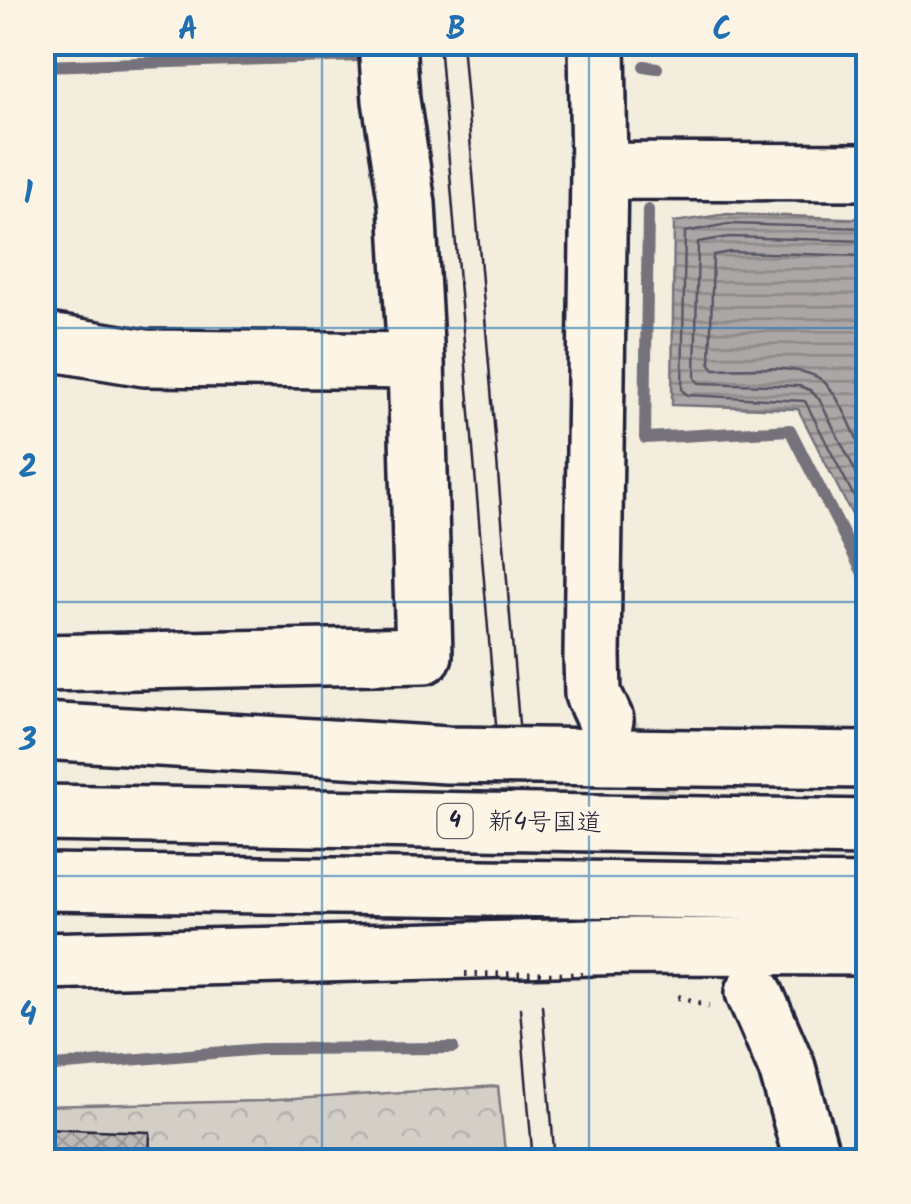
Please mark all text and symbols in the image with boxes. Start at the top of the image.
text: A [178,5,198,56]
text: B [446,5,466,56]
text: C [712,5,732,56]
text: 1 [23,169,33,220]
text: 2 [19,443,37,494]
text: 3 [18,716,37,767]
street label: 新4号国道 [488,802,602,844]
road number: 4 [438,804,472,838]
text: 4 [19,990,37,1041]

